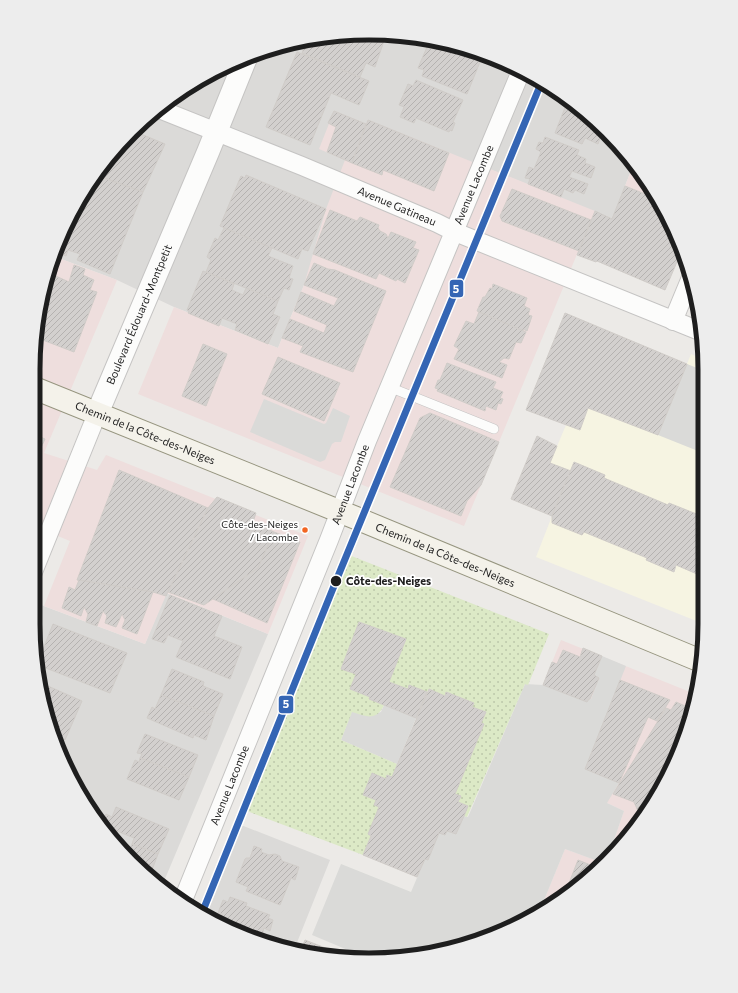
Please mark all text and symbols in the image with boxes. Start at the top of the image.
street label: Avenue Lacombe [451,143,496,226]
street label: Avenue Gatineau [356,183,438,228]
street label: Boulevard Édouard-Montpetit [103,242,174,386]
line badge: 5 [449,279,464,298]
text: 5 [453,282,459,295]
street label: Chemin de la Côte-des-Neiges [74,398,217,467]
street label: Avenue Lacombe [329,442,371,526]
place label: Côte-des-Neiges / Lacombe [221,518,298,543]
street label: Chemin de la Côte-des-Neiges [374,521,518,589]
marker: Côte-des-Neiges / Lacombe [300,525,310,535]
marker: Côte-des-Neiges [329,574,343,588]
place label: Côte-des-Neiges [346,574,431,588]
line badge: 5 [278,695,294,714]
text: 5 [283,697,289,710]
street label: Avenue Lacombe [207,743,251,827]

